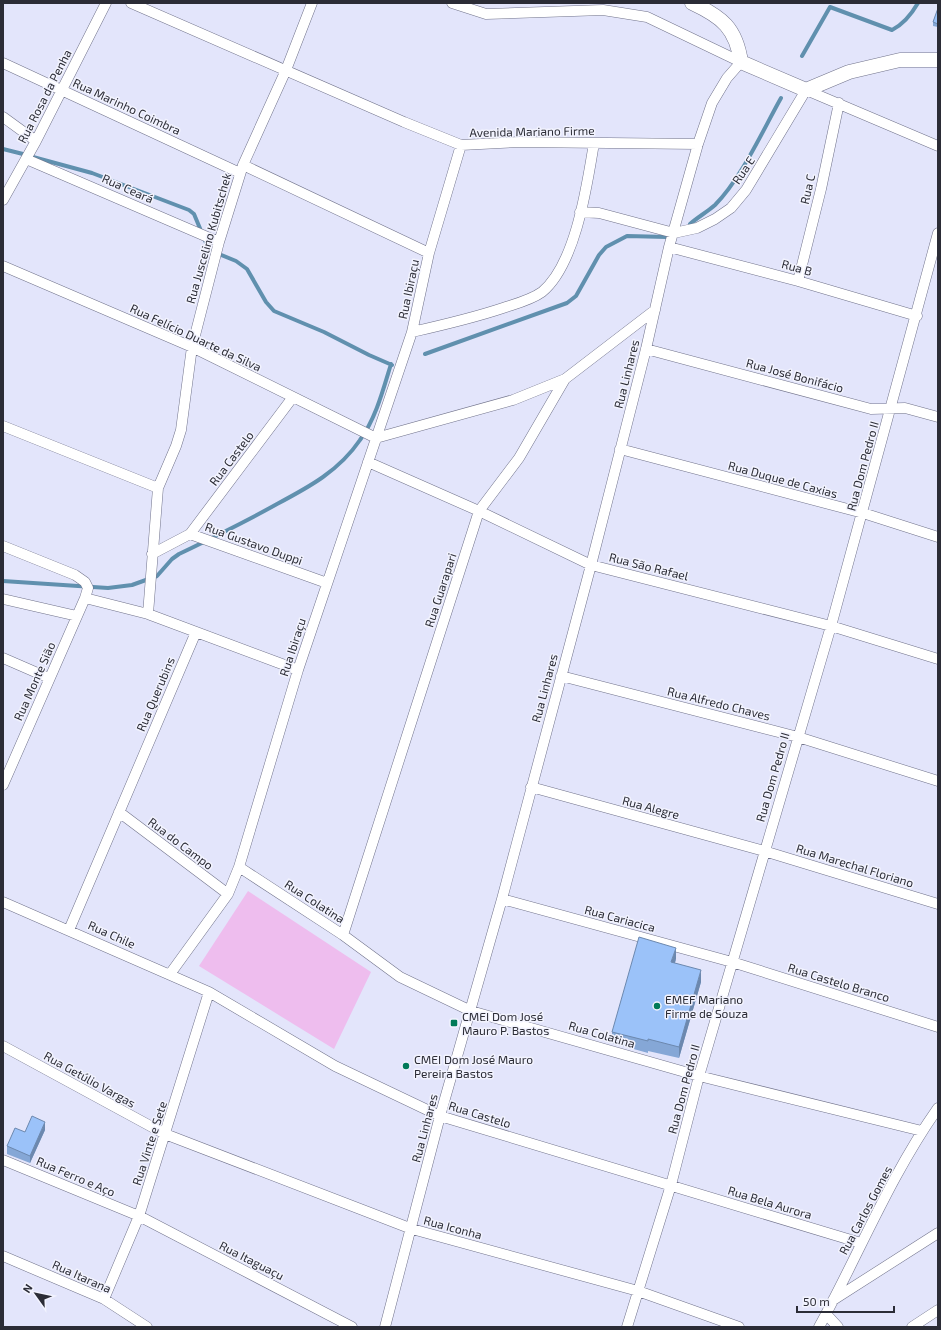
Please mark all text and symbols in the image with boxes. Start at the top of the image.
street label: Rua Rosa da Penha [14,47,74,145]
street label: Rua Marinho Coimbra [71,75,183,137]
street label: Avenida Mariano Firme [469,123,595,139]
street label: Rua E [729,153,757,186]
street label: Rua Ceará [100,170,156,206]
street label: Rua Juscelino Kubitschek [183,171,233,305]
street label: Rua C [797,172,817,205]
street label: Rua B [780,256,814,278]
street label: Rua Ibiraçu [395,258,422,320]
street label: Rua Felício Duarte da Silva [128,300,264,374]
street label: Rua Linhares [611,338,641,410]
street label: Rua José Bonifácio [745,355,845,395]
street label: Rua Dom Pedro II [843,420,881,512]
street label: Rua Castelo [206,428,256,488]
street label: Rua Duque de Caxias [727,458,839,500]
street label: Rua Gustavo Duppi [203,519,305,567]
street label: Rua São Rafael [608,549,691,583]
street label: Rua Guarapari [421,551,459,629]
street label: Rua Ibiraçu [276,616,309,678]
street label: Rua Monte Sião [10,639,58,723]
street label: Rua Linhares [528,652,560,724]
street label: Rua Querubins [133,655,178,734]
street label: Rua Alfredo Chaves [666,683,772,723]
street label: Rua Dom Pedro II [753,731,791,823]
street label: Rua Alegre [621,793,681,821]
street label: Rua do Campo [146,814,216,872]
street label: Rua Marechal Floriano [795,840,916,890]
street label: Rua Colatina [282,876,348,926]
street label: Rua Cariacica [583,902,657,934]
street label: Rua Chile [86,917,138,951]
street label: Rua Castelo Branco [786,960,892,1004]
place label: EMEF Mariano Firme de Souza [665,992,748,1020]
marker: EMEF Mariano Firme de Souza [652,1001,662,1011]
place label: CMEI Dom José Mauro P. Bastos [462,1009,549,1037]
marker: CMEI Dom José Mauro P. Bastos [449,1018,459,1028]
street label: Rua Colatina [567,1018,637,1050]
street label: Rua Dom Pedro II [664,1043,702,1135]
street label: Rua Getúlio Vargas [42,1048,138,1110]
place label: CMEI Dom José Mauro Pereira Bastos [414,1052,533,1080]
marker: CMEI Dom José Mauro Pereira Bastos [401,1061,411,1071]
street label: Rua Linhares [408,1092,440,1164]
street label: Rua Castelo [447,1098,513,1130]
street label: Rua Vinte e Sete [129,1099,169,1187]
street label: Rua Ferro e Aço [34,1153,118,1200]
street label: Rua Carlos Gomes [836,1163,894,1257]
street label: Rua Bela Aurora [726,1183,814,1221]
street label: Rua Iconha [422,1213,484,1241]
street label: Rua Itaguaçu [217,1238,287,1283]
street label: Rua Itarana [50,1257,114,1295]
north arrow [16,1274,56,1314]
text: N [20,1281,35,1295]
scale bar [797,1288,894,1314]
text: 50 m [803,1294,830,1308]

